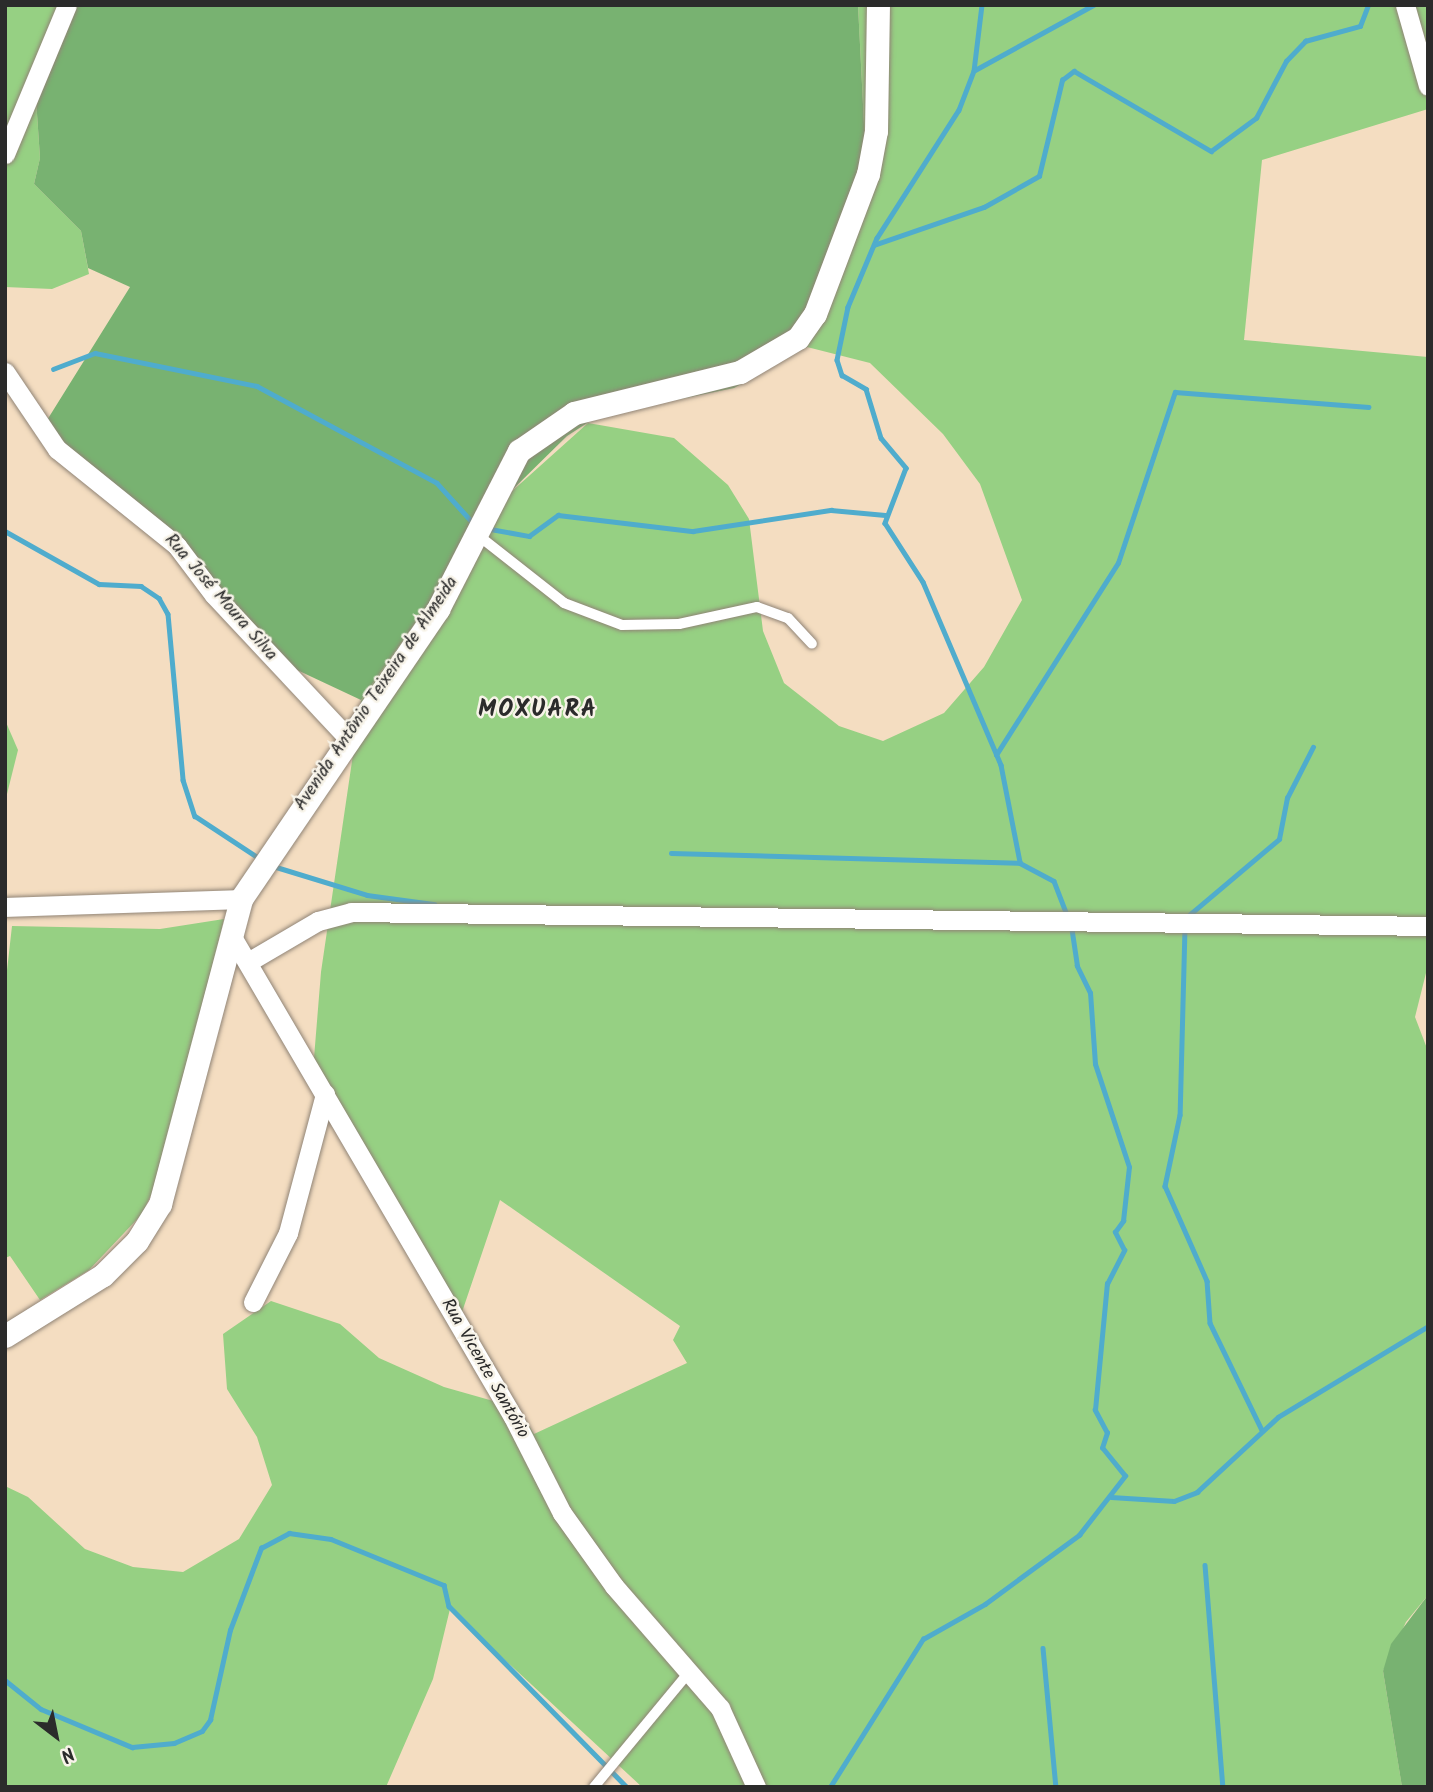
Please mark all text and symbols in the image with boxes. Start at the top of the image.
street label: Rua José Moura Silva [159,530,281,666]
street label: Avenida Antônio Teixeira de Almeida [290,573,464,815]
district label: MOXUARA [479,696,597,724]
street label: Rua Vicente Santório [435,1295,533,1443]
north arrow [21,1701,91,1771]
text: N [54,1738,80,1770]

